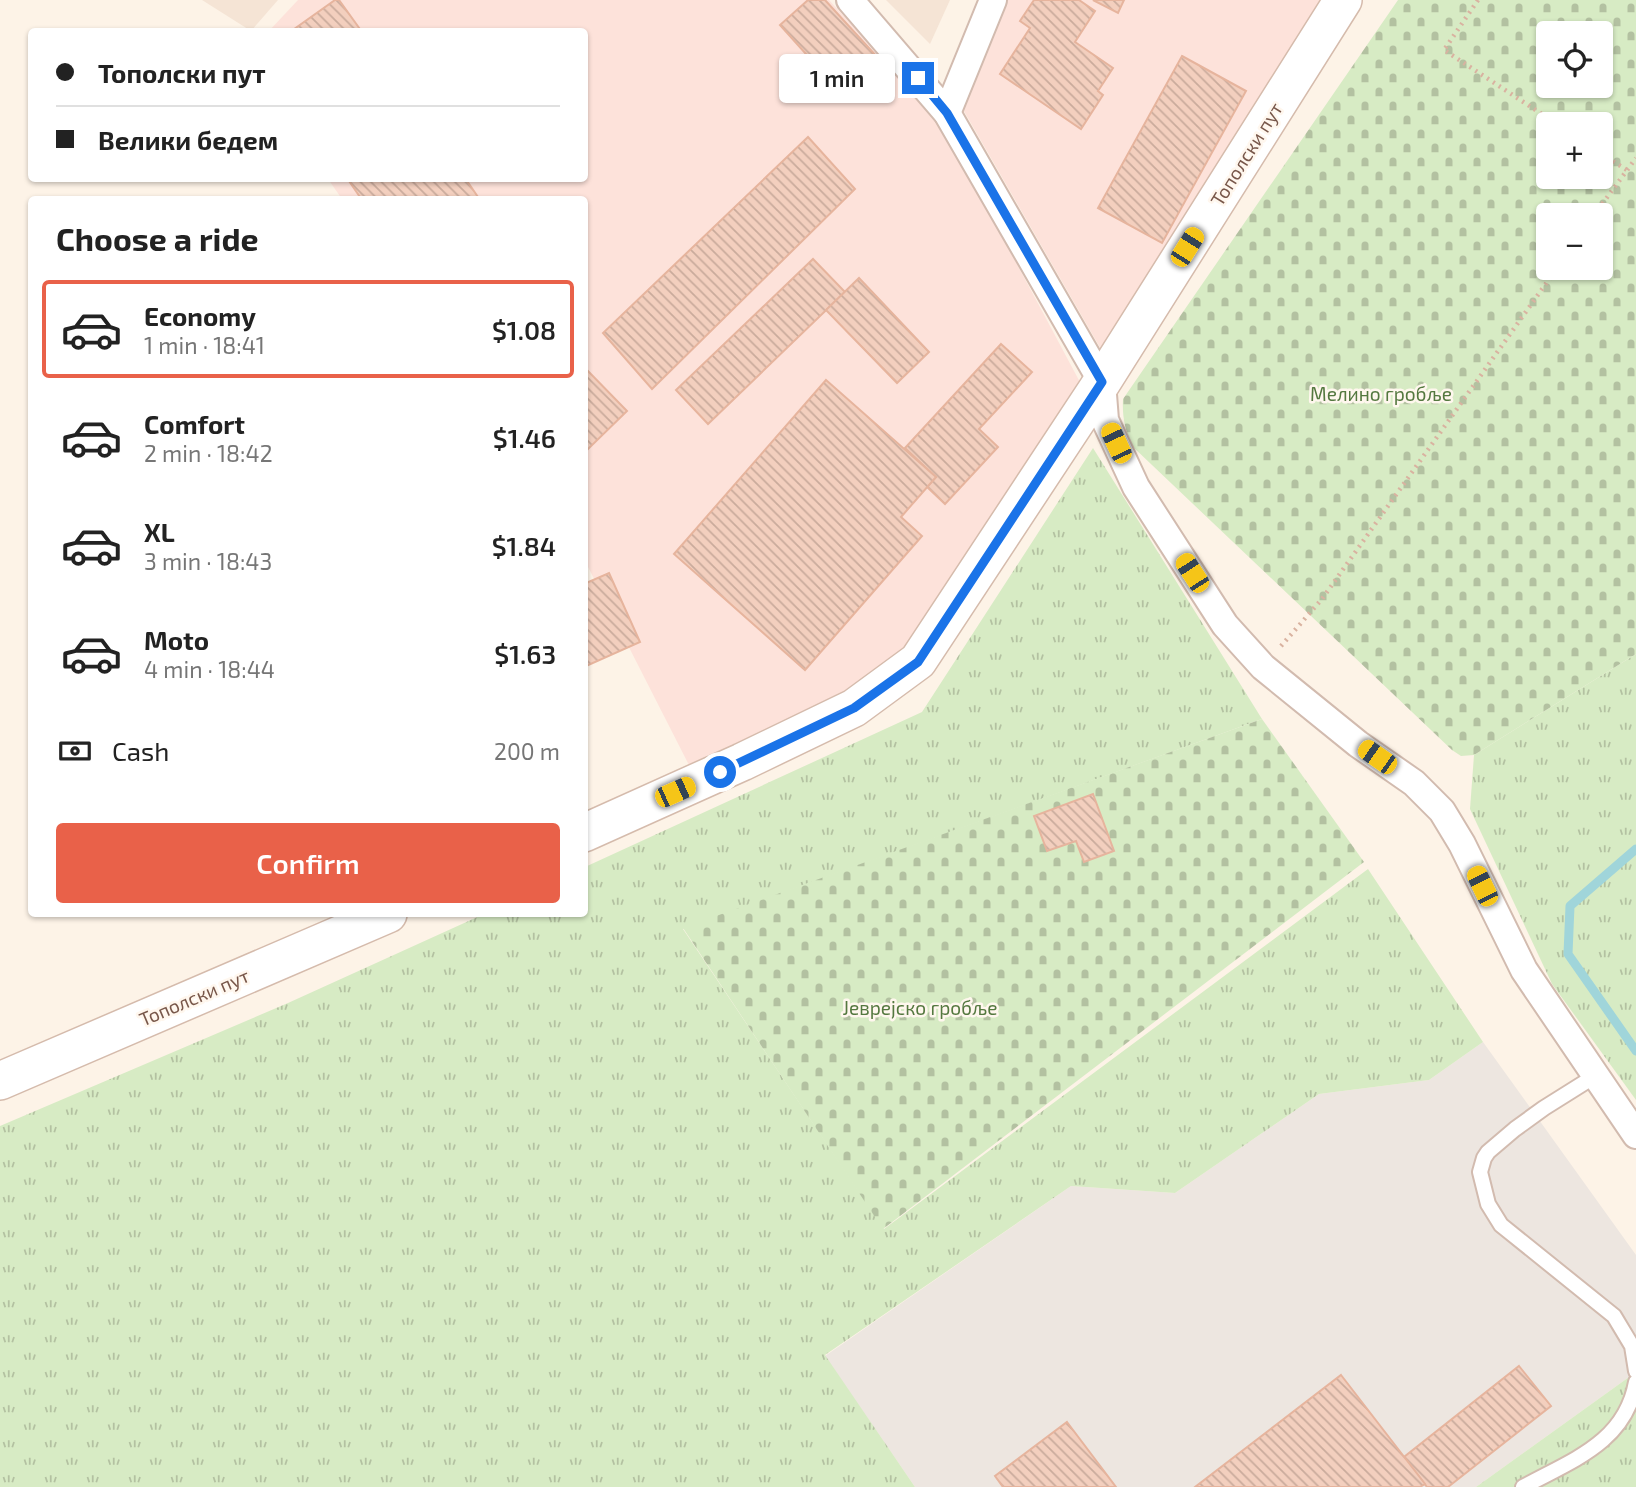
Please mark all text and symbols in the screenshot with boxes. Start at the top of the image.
map controls [1536,21,1613,280]
button: locate [1536,21,1613,98]
callout: 1 min [778,54,894,102]
text: Тополски пут [98,57,266,88]
route end [902,62,934,94]
text: 1 min [810,64,864,92]
street label: Тополски пут [1205,98,1288,210]
button: + [1536,112,1613,189]
text: Велики бедем [98,124,278,155]
button: − [1536,203,1613,280]
text: Choose a ride [56,219,259,257]
car [1167,224,1208,270]
icon: car [60,298,123,361]
text: Economy [144,300,256,331]
text: $1.08 [492,314,556,345]
text: 1 min · 18:41 [144,331,265,359]
park label: Мелино гробље [1310,382,1452,405]
icon: car [60,406,123,469]
text: Comfort [144,408,245,439]
car [1098,420,1135,466]
text: $1.46 [493,422,556,453]
text: 2 min · 18:42 [144,439,273,467]
icon: car [60,514,123,577]
text: XL [144,516,175,547]
text: $1.84 [492,530,556,561]
text: 3 min · 18:43 [144,547,272,575]
car [1172,550,1213,596]
icon: car [60,622,123,685]
text: Moto [144,624,209,655]
text: $1.63 [494,638,556,669]
text: 4 min · 18:44 [144,655,275,683]
icon: cash [56,732,94,770]
text: Cash [112,735,169,766]
car [1354,736,1401,778]
text: 200 m [494,737,560,765]
route start [704,756,736,788]
car [652,774,699,810]
button: Confirm [56,823,560,903]
car [1464,863,1501,909]
street label: Тополски пут [135,963,253,1031]
park label: Јеврејско гробље [842,996,998,1019]

